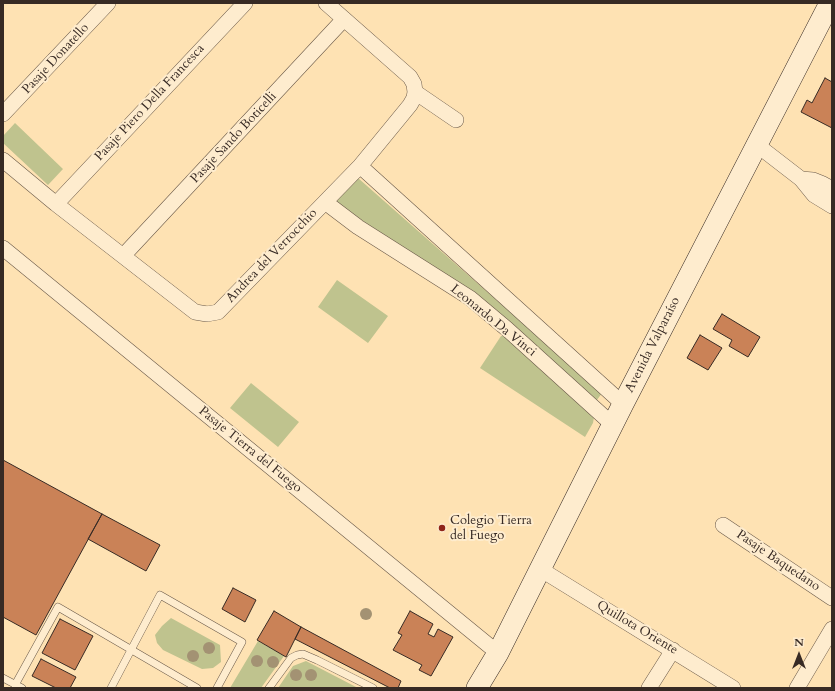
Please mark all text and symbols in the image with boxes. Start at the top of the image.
street label: Pasaje Donatello [19,21,93,97]
street label: Pasaje Piero Della Francesca [92,41,208,165]
street label: Pasaje Sando Boticelli [188,89,280,187]
street label: Andrea del Verrocchio [223,206,321,306]
street label: Leonardo Da Vinci [447,282,539,360]
street label: Avenida Valparaíso [622,295,684,395]
street label: Pasaje Tierra del Fuego [195,404,305,496]
place label: Colegio Tierra del Fuego [450,513,532,544]
marker: Colegio Tierra del Fuego [437,523,447,533]
street label: Pasaje Baquedano [733,527,823,595]
street label: Quillota Oriente [594,598,680,658]
north arrow [779,635,819,675]
text: N [794,635,804,650]

